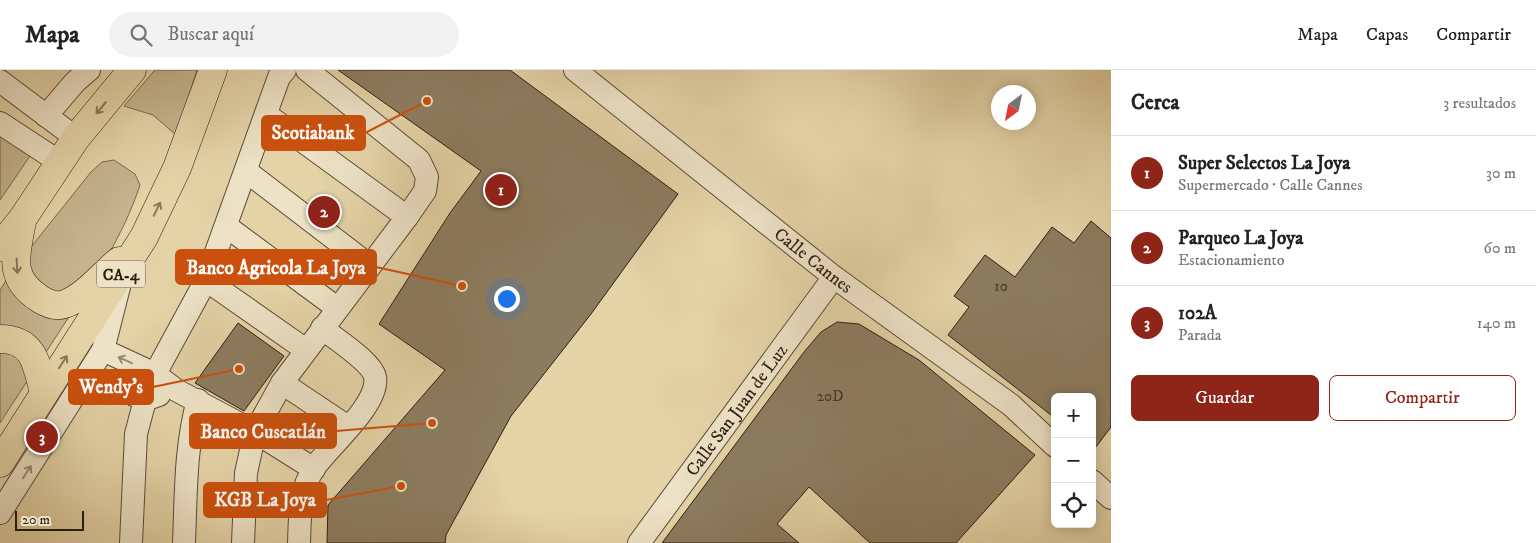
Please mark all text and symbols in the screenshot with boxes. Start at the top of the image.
search box [109,12,459,57]
text: Mapa [25,20,79,50]
icon: search [127,21,155,49]
text: Buscar aquí [167,23,254,46]
text: Mapa [1297,24,1338,46]
text: Capas [1366,24,1408,46]
text: Compartir [1436,24,1511,46]
north arrow [991,85,1036,130]
text: Cerca [1131,90,1179,116]
text: 3 resultados [1443,93,1516,113]
one-way arrow [96,101,107,114]
callout: Scotiabank [262,116,365,150]
text: Scotiabank [272,122,355,145]
text: Super Selectos La Joya [1178,152,1350,175]
text: 1 [1144,163,1150,183]
text: 30 m [1486,163,1516,183]
pin: 1 [485,171,517,209]
text: Supermercado · Calle Cannes [1178,175,1363,195]
pin: 2 [308,193,340,231]
one-way arrow [152,202,162,217]
street label: Calle Cannes [769,223,856,299]
text: Parqueo La Joya [1178,227,1303,250]
text: 2 [1143,238,1151,258]
text: 60 m [1484,238,1516,258]
callout: Banco Agricola La Joya [176,250,376,284]
text: Estacionamiento [1178,250,1285,270]
one-way arrow [12,257,21,273]
text: Banco Agricola La Joya [186,257,367,280]
road number: CA-4 [97,260,145,288]
house number: 10 [994,277,1008,296]
your location [494,286,520,312]
text: 102A [1178,302,1217,325]
text: 3 [1144,313,1150,333]
text: 140 m [1477,313,1516,333]
text: Parada [1178,325,1222,345]
street label: Calle San Juan de Luz [682,340,793,481]
one-way arrow [118,355,133,364]
one-way arrow [58,356,68,370]
callout: Wendy's [69,370,153,404]
button: Guardar [1131,375,1319,421]
button: Compartir [1329,375,1516,421]
text: Wendy's [78,376,144,399]
house number: 20D [817,387,843,406]
map controls [1051,393,1096,528]
button: + [1051,393,1096,438]
callout: Banco Cuscatlán [190,414,336,448]
pin: 3 [26,418,58,456]
text: Banco Cuscatlán [200,421,327,444]
button: − [1051,438,1096,483]
one-way arrow [22,465,32,479]
callout: KGB La Joya [204,483,326,517]
button: locate [1051,483,1096,528]
text: KGB La Joya [214,489,317,512]
scale bar [15,508,84,531]
text: 20 m [22,511,50,529]

